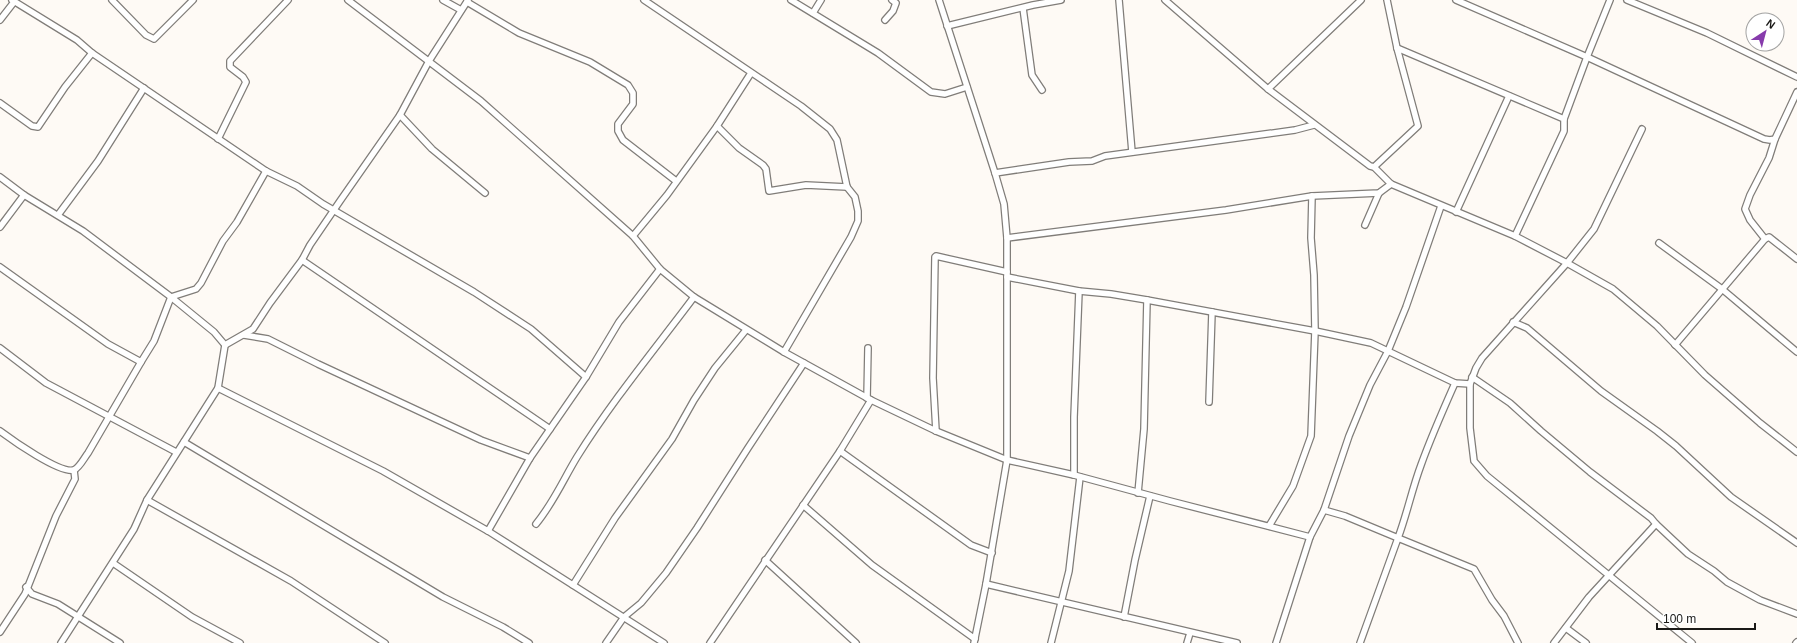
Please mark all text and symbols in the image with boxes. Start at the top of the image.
north arrow [1745,12,1785,52]
text: N [1764,17,1778,31]
scale bar [1657,605,1755,631]
text: 100 m [1663,612,1696,626]

